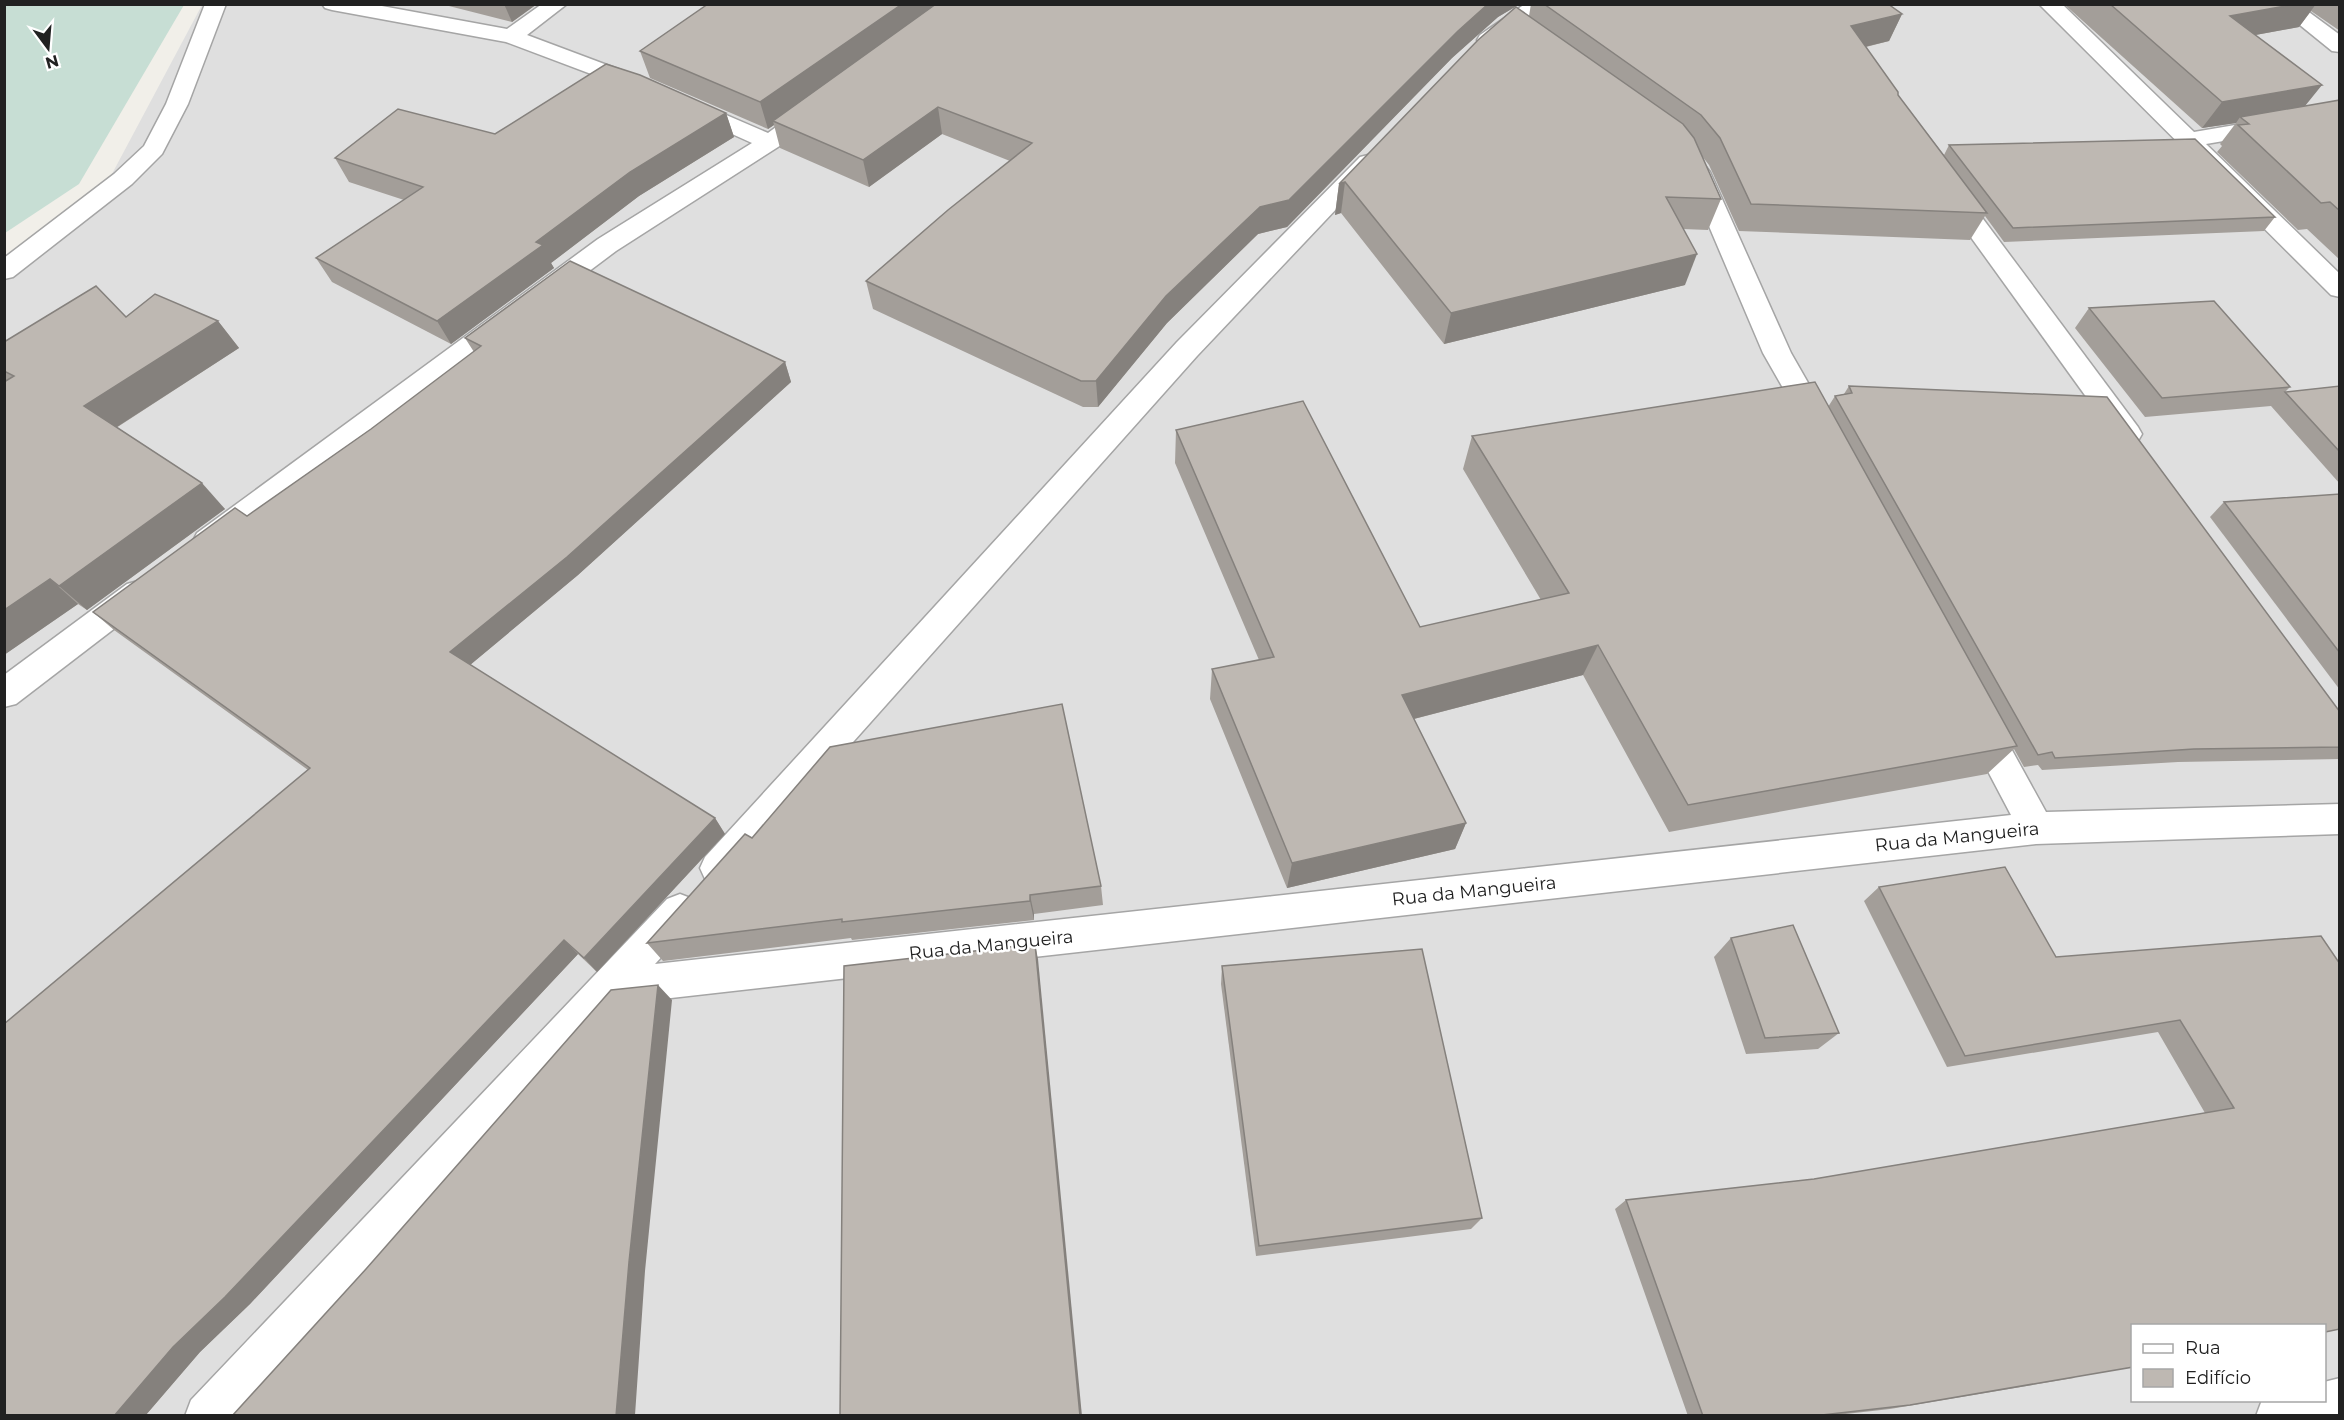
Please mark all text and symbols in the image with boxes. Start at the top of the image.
north arrow [18,18,78,78]
text: N [43,51,61,73]
street label: Rua da Mangueira [1874,817,2040,857]
street label: Rua da Mangueira [1391,871,1557,911]
street label: Rua da Mangueira [908,925,1074,965]
legend [2131,1324,2326,1402]
text: Rua [2185,1337,2221,1359]
text: Edifício [2185,1367,2251,1389]

